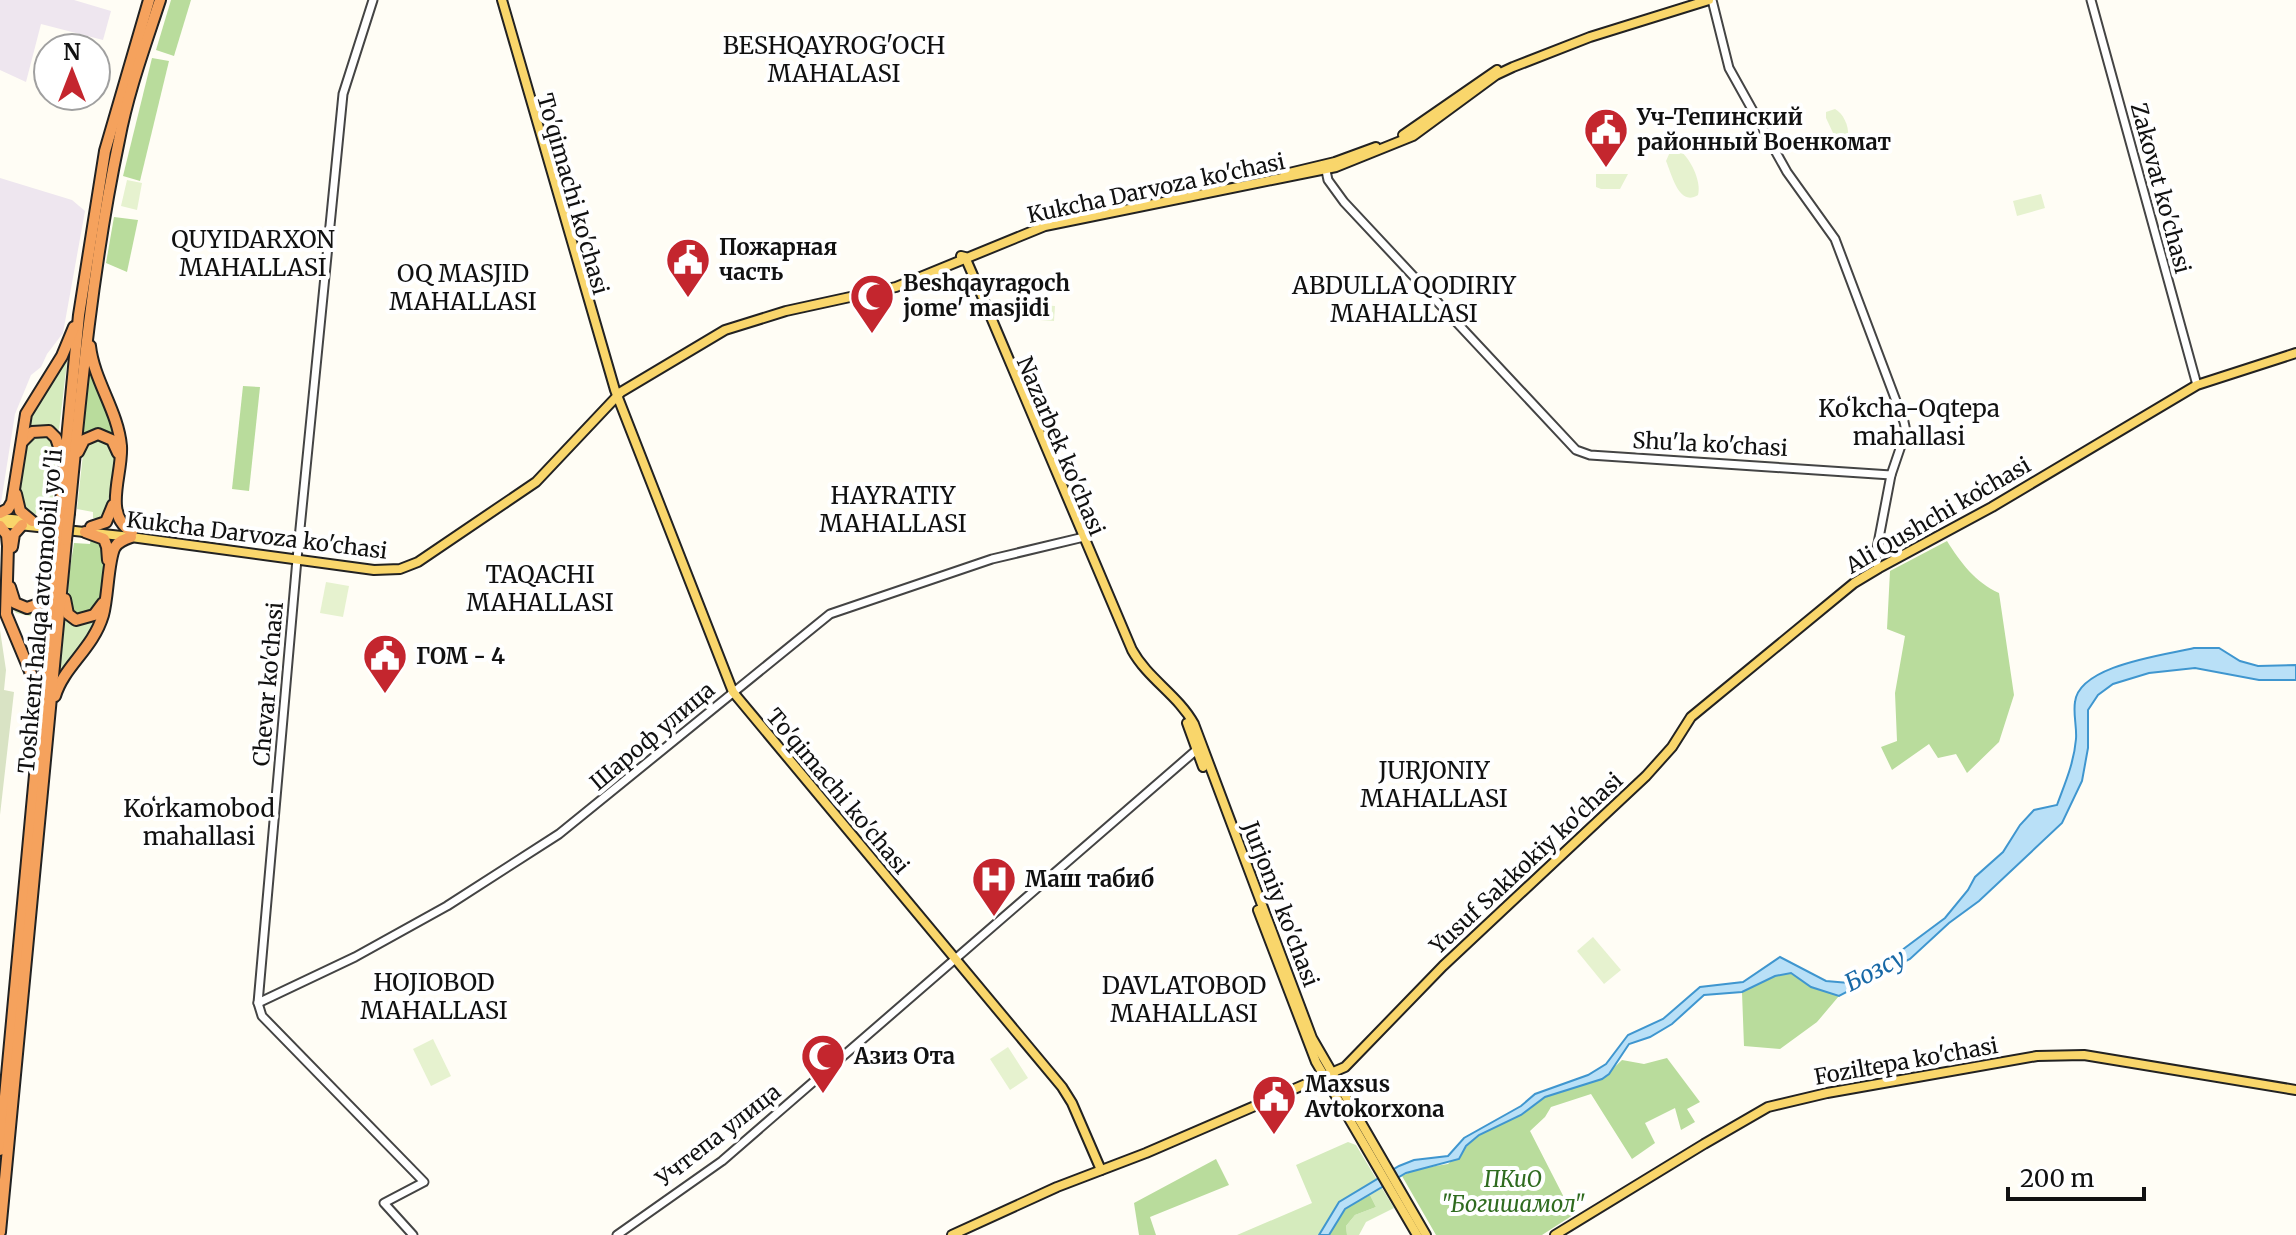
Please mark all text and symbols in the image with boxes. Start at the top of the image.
district label: BESHQAYROG'OCH MAHALASI [723,30,945,89]
north arrow [32,32,112,112]
text: N [63,38,81,66]
street label: To'qimachi ko'chasi [531,90,615,298]
street label: Zakovat ko'chasi [2125,100,2197,276]
place label: Уч-Тепинский районный Военкомат [1636,103,1891,156]
public building icon: Уч-Тепинский районный Военкомат [1582,106,1630,169]
street label: Kukcha Darvoza ko'chasi [1025,147,1287,229]
district label: QUYIDARXON MAHALLASI [171,224,335,283]
place label: Пожарная часть [719,233,837,286]
public building icon: Пожарная часть [664,236,712,299]
district label: OQ MASJID MAHALLASI [389,258,537,317]
place label: Beshqayragoch jome' masjidi [902,269,1070,322]
district label: ABDULLA QODIRIY MAHALLASI [1291,270,1517,329]
mosque icon: Beshqayragoch jome' masjidi [848,272,896,335]
street label: Nazarbek ko'chasi [1011,352,1111,540]
district label: Koʻkcha-Oqtepa mahallasi [1818,393,2000,452]
street label: Shu'la ko'chasi [1632,426,1788,462]
street label: Toshkent halqa avtomobil yo'li [12,447,68,775]
street label: Ali Qushchi koʻchasi [1840,451,2035,580]
district label: HAYRATIY MAHALLASI [819,480,967,539]
street label: Kukcha Darvoza ko'chasi [125,505,389,565]
district label: TAQACHI MAHALLASI [466,559,614,618]
street label: Chevar ko'chasi [247,601,289,767]
public building icon: ГОМ - 4 [361,632,409,695]
place label: ГОМ - 4 [416,642,505,670]
street label: Шароф улица [584,676,720,796]
street label: To'qimachi ko'chasi [761,702,915,880]
district label: JURJONIY MAHALLASI [1360,755,1508,814]
street label: Yusuf Sakkokiy ko'chasi [1423,766,1628,960]
district label: Koʻrkamobod mahallasi [123,793,275,852]
street label: Jurjoniy ko'chasi [1236,816,1325,991]
hospital icon: Маш табиб [970,855,1018,918]
place label: Маш табиб [1025,865,1154,893]
water label: Бозсу [1839,942,1911,998]
district label: HOJIOBOD MAHALLASI [360,967,508,1026]
district label: DAVLATOBOD MAHALLASI [1102,970,1266,1029]
street label: Foziltepa ko'chasi [1812,1031,2000,1091]
mosque icon: Азиз Ота [799,1032,847,1095]
place label: Азиз Ота [853,1042,955,1070]
place label: Maxsus Avtokorxona [1304,1070,1445,1123]
public building icon: Maxsus Avtokorxona [1250,1073,1298,1136]
street label: Учтепа улица [649,1077,786,1193]
scale bar [2008,1151,2144,1201]
text: 200 m [2020,1163,2095,1194]
park label: ПКиО "Богишамол" [1441,1165,1585,1218]

